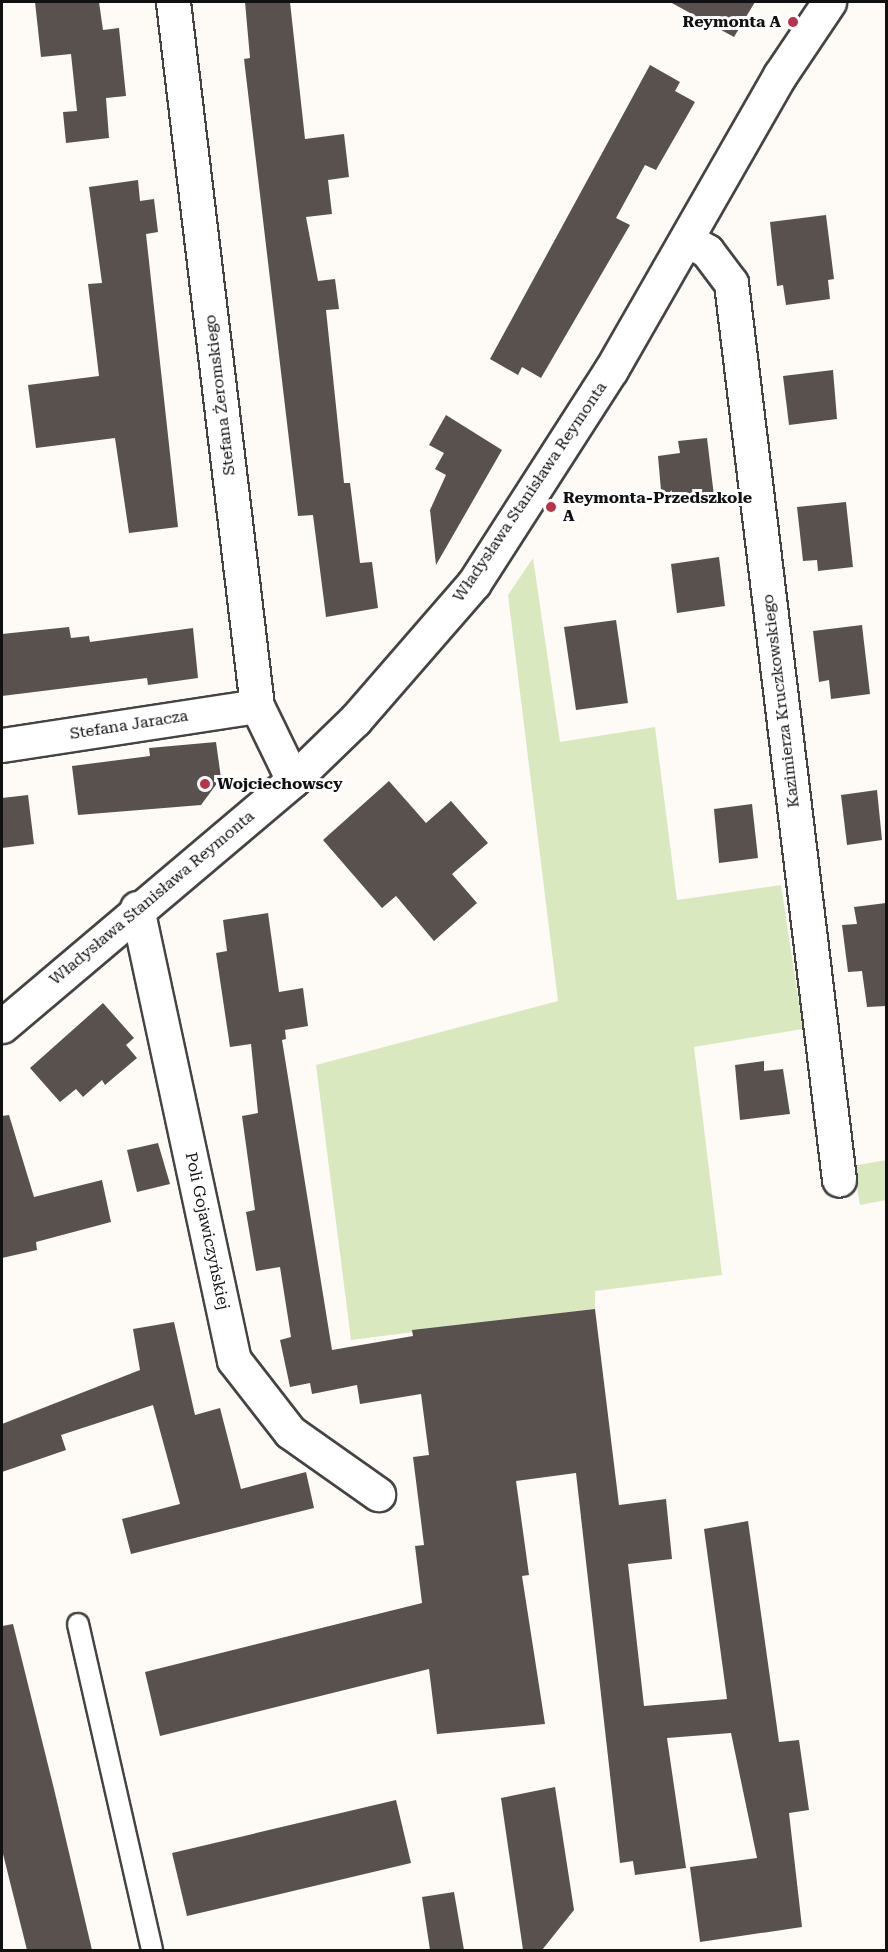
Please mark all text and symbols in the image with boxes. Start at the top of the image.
place label: Reymonta A [683,12,781,32]
marker: Reymonta A [786,15,800,29]
street label: Stefana Żeromskiego [201,313,239,477]
street label: Władysława Stanisława Reymonta [449,378,611,606]
place label: Reymonta-Przedszkole A [563,488,752,526]
marker: Reymonta-Przedszkole A [544,500,558,514]
street label: Kazimierza Kruczkowskiego [758,593,804,809]
street label: Stefana Jaracza [68,706,190,744]
place label: Wojciechowscy [217,774,343,794]
marker: Wojciechowscy [198,777,212,791]
street label: Władysława Stanisława Reymonta [46,807,258,989]
street label: Poli Gojawiczyńskiej [181,1150,233,1312]

